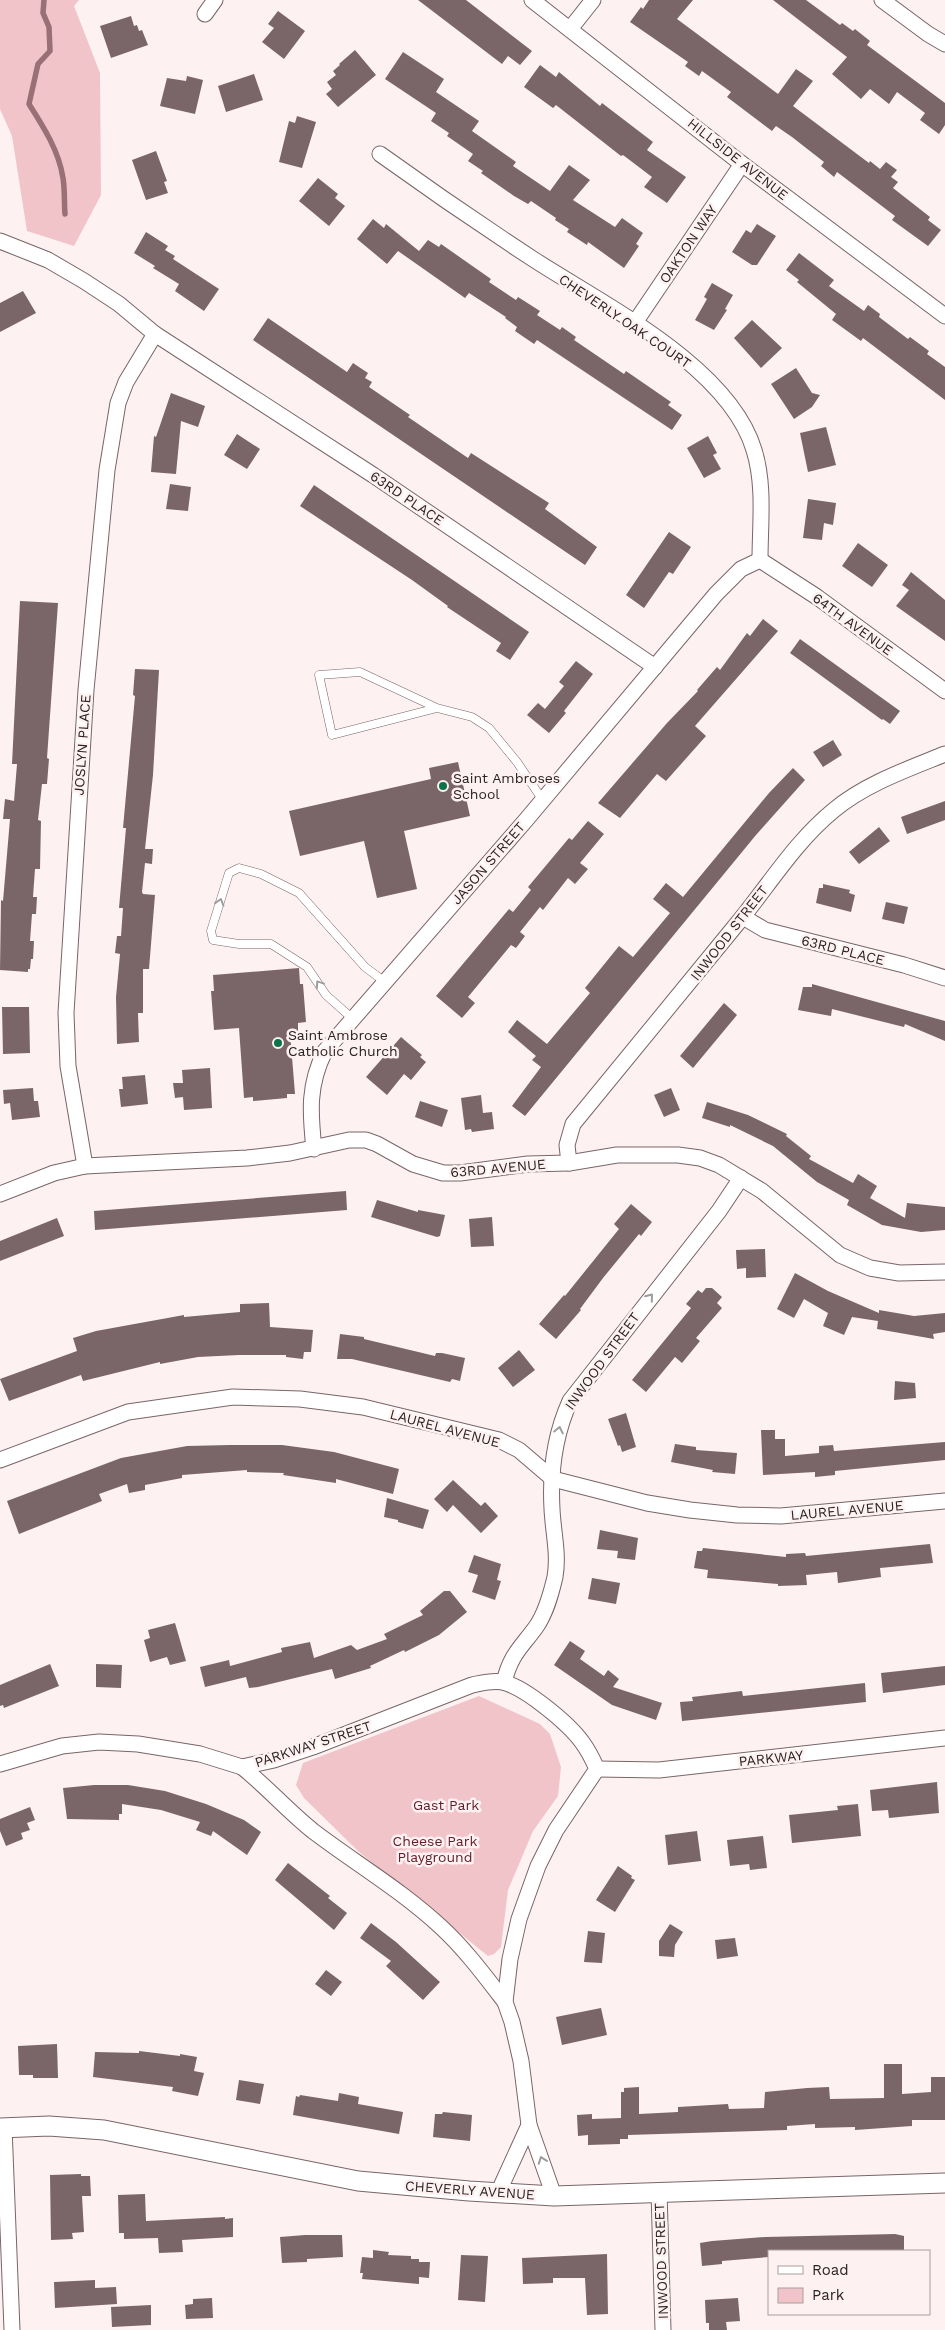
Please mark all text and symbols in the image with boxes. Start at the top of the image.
street label: HILLSIDE AVENUE [685,115,791,203]
street label: OAKTON WAY [656,202,720,286]
street label: CHEVERLY OAK COURT [556,271,694,371]
street label: 63RD PLACE [367,468,447,529]
street label: 64TH AVENUE [810,590,896,659]
street label: JOSLYN PLACE [70,694,94,796]
place label: Saint Ambroses School [453,770,560,802]
marker: Saint Ambroses School [437,780,449,792]
street label: JASON STREET [448,818,528,907]
street label: INWOOD STREET [687,882,771,984]
one-way arrow [214,898,224,906]
street label: 63RD PLACE [800,932,886,968]
one-way arrow [316,981,325,990]
place label: Saint Ambrose Catholic Church [288,1027,398,1059]
marker: Saint Ambrose Catholic Church [272,1037,284,1049]
street label: 63RD AVENUE [450,1156,546,1180]
one-way arrow [644,1294,652,1303]
street label: INWOOD STREET [561,1309,643,1413]
street label: LAUREL AVENUE [388,1406,502,1450]
one-way arrow [553,1426,564,1435]
street label: LAUREL AVENUE [790,1497,904,1523]
street label: PARKWAY STREET [253,1717,374,1770]
street label: PARKWAY [738,1747,804,1769]
park label: Gast Park [413,1797,479,1813]
park label: Cheese Park Playground [393,1833,477,1865]
one-way arrow [538,2156,548,2165]
street label: CHEVERLY AVENUE [405,2177,535,2203]
street label: INWOOD STREET [651,2202,671,2319]
legend [768,2250,930,2315]
text: Road [812,2261,849,2279]
text: Park [812,2286,845,2304]

